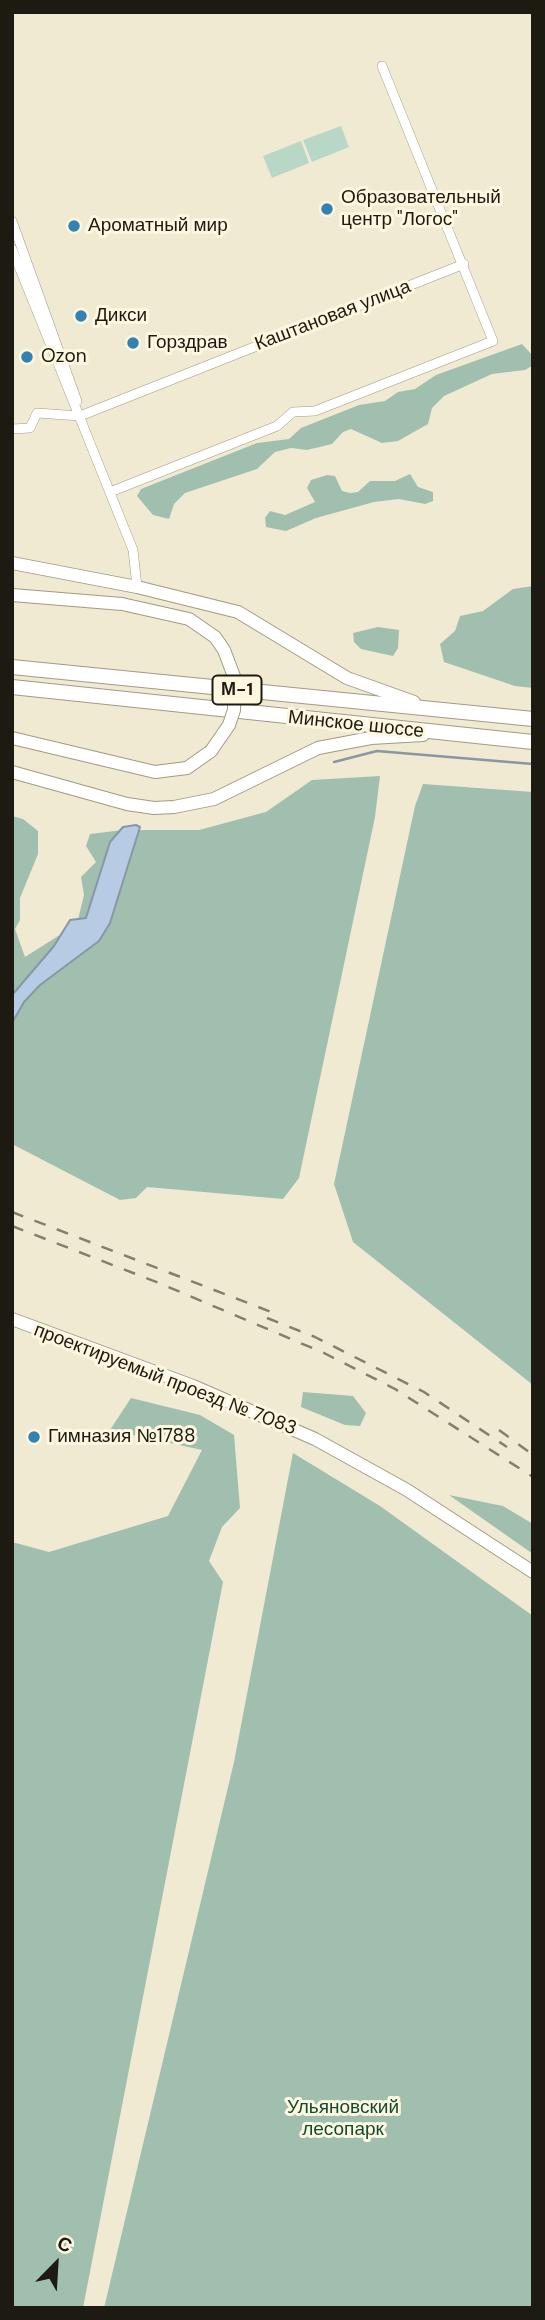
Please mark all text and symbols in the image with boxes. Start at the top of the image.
place label: Образовательный центр "Логос" [341,187,501,231]
marker: Образовательный центр "Логос" [319,201,335,217]
place label: Ароматный мир [88,215,228,237]
marker: Ароматный мир [66,218,82,234]
street label: Каштановая улица [252,276,414,356]
place label: Дикси [95,305,147,327]
marker: Дикси [73,308,89,324]
place label: Горздрав [147,332,228,354]
marker: Горздрав [125,335,141,351]
place label: Ozon [41,346,87,368]
marker: Ozon [19,349,35,365]
road number: М-1 [212,676,262,704]
street label: Минское шоссе [287,707,425,743]
street label: проектируемый проезд № 7083 [30,1319,300,1441]
place label: Гимназия №1788 [48,1426,196,1448]
marker: Гимназия №1788 [26,1429,42,1445]
park label: Ульяновский лесопарк [287,2097,399,2141]
north arrow [21,2229,91,2299]
text: С [53,2230,76,2259]

